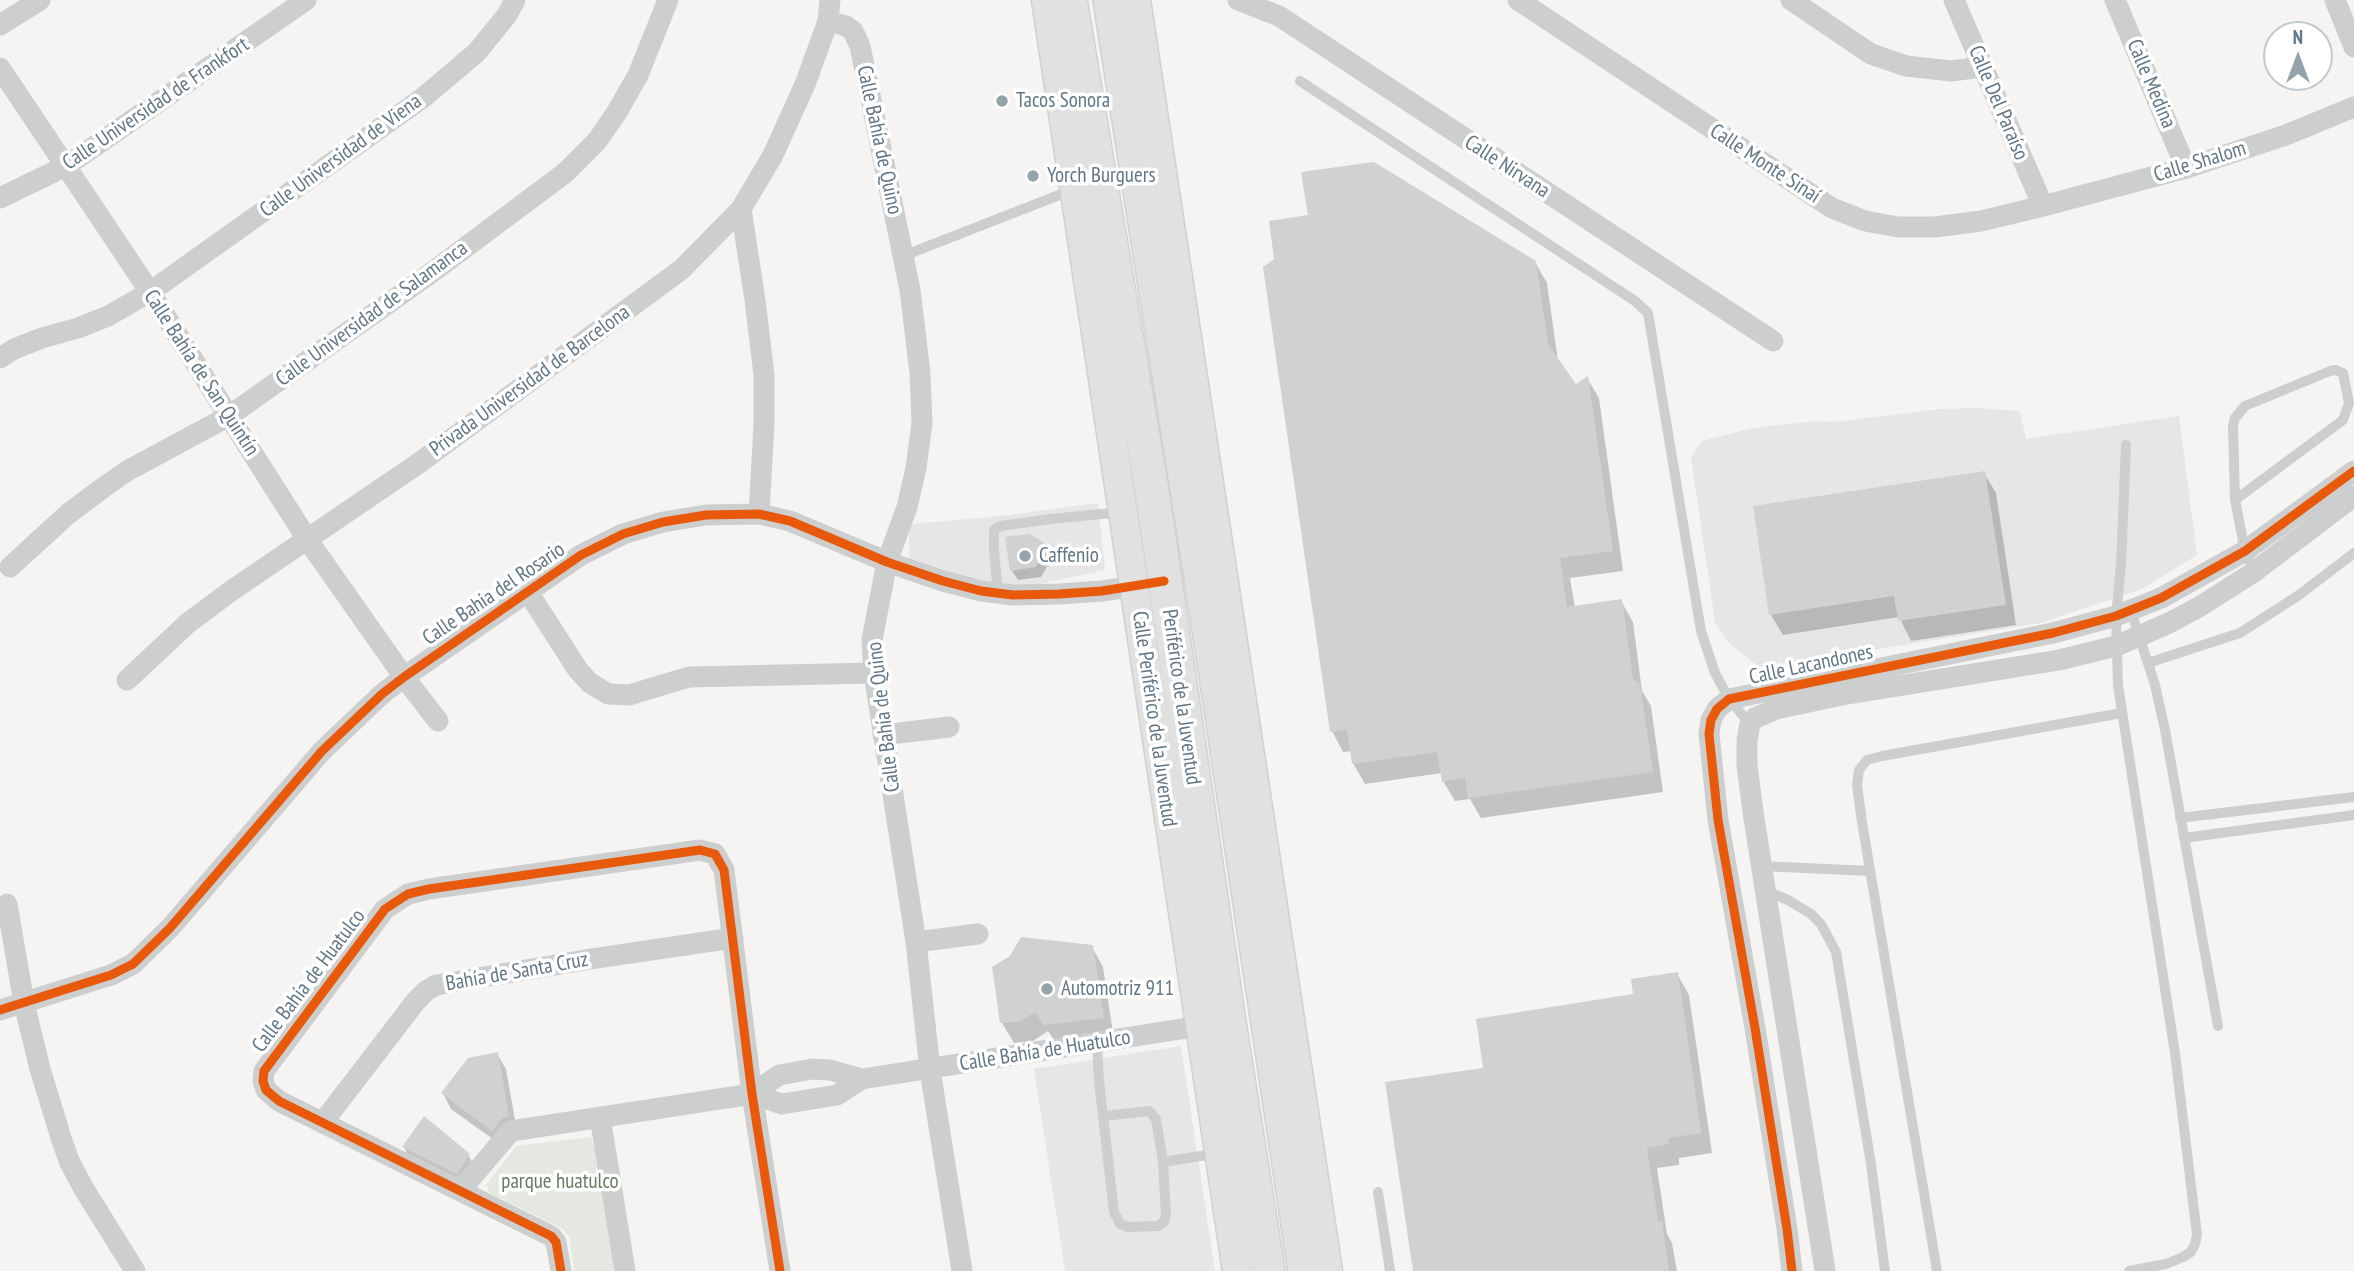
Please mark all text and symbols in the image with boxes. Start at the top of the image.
north arrow [2263,21,2333,91]
text: N [2293,25,2303,49]
street label: Calle Universidad de Frankfort [58,32,254,176]
street label: Calle Medina [2121,36,2181,132]
street label: Calle Del Paraíso [1963,42,2033,164]
street label: Calle Bahía de Quino [851,63,907,217]
place label: Tacos Sonora [1016,88,1110,114]
street label: Calle Universidad de Viena [255,89,427,223]
marker: Tacos Sonora [994,93,1010,109]
street label: Calle Monte Sinaí [1705,119,1825,209]
street label: Calle Nirvana [1460,130,1554,204]
street label: Calle Shalom [2151,136,2249,188]
place label: Yorch Burguers [1047,163,1156,189]
marker: Yorch Burguers [1025,168,1041,184]
street label: Calle Universidad de Salamanca [271,236,473,392]
street label: Calle Bahía de San Quintín [138,285,264,461]
street label: Privada Universidad de Barcelona [425,300,635,462]
street label: Calle Bahia del Rosario [418,537,570,651]
place label: Caffenio [1039,543,1099,569]
marker: Caffenio [1017,548,1033,564]
street label: Periférico de la Juventud [1156,608,1206,786]
street label: Calle Periférico de la Juventud [1126,610,1182,828]
street label: Calle Bahía de Quino [862,640,906,794]
street label: Calle Lacandones [1747,640,1875,690]
street label: Calle Bahía de Huatulco [247,905,371,1057]
street label: Bahía de Santa Cruz [444,947,590,997]
place label: Automotriz 911 [1061,976,1174,1002]
marker: Automotriz 911 [1039,981,1055,997]
street label: Calle Bahía de Huatulco [958,1025,1132,1077]
park label: parque huatulco [501,1169,619,1195]

